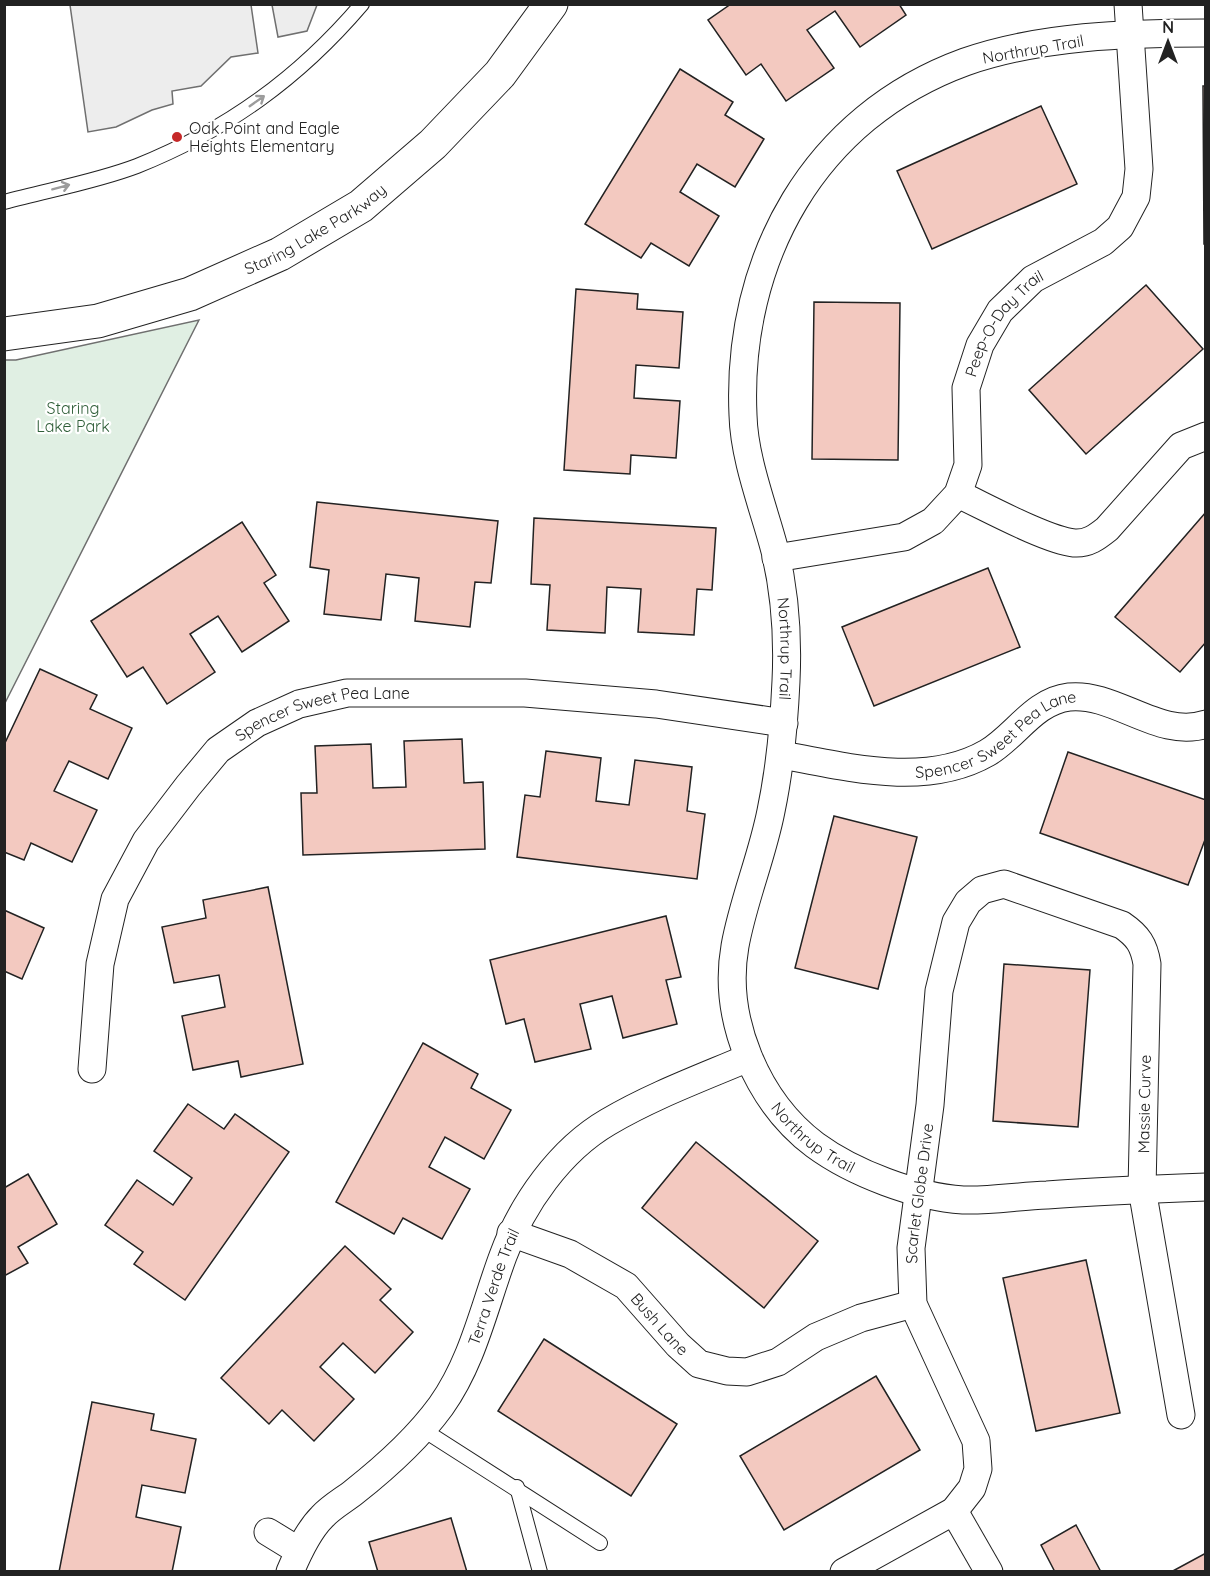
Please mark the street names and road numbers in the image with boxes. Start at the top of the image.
street label: Northrup Trail [981,30,1085,68]
street label: Staring Lake Parkway [241,179,390,279]
street label: Peep-O-Day Trail [960,265,1047,379]
street label: Northrup Trail [773,596,797,701]
street label: Spencer Sweet Pea Lane [231,683,410,745]
street label: Spencer Sweet Pea Lane [915,686,1077,782]
street label: Massie Curve [1133,1054,1155,1154]
street label: Northrup Trail [767,1098,859,1177]
street label: Scarlet Globe Drive [901,1122,938,1264]
street label: Terra Verde Trail [463,1225,523,1348]
street label: Bush Lane [627,1289,693,1360]

